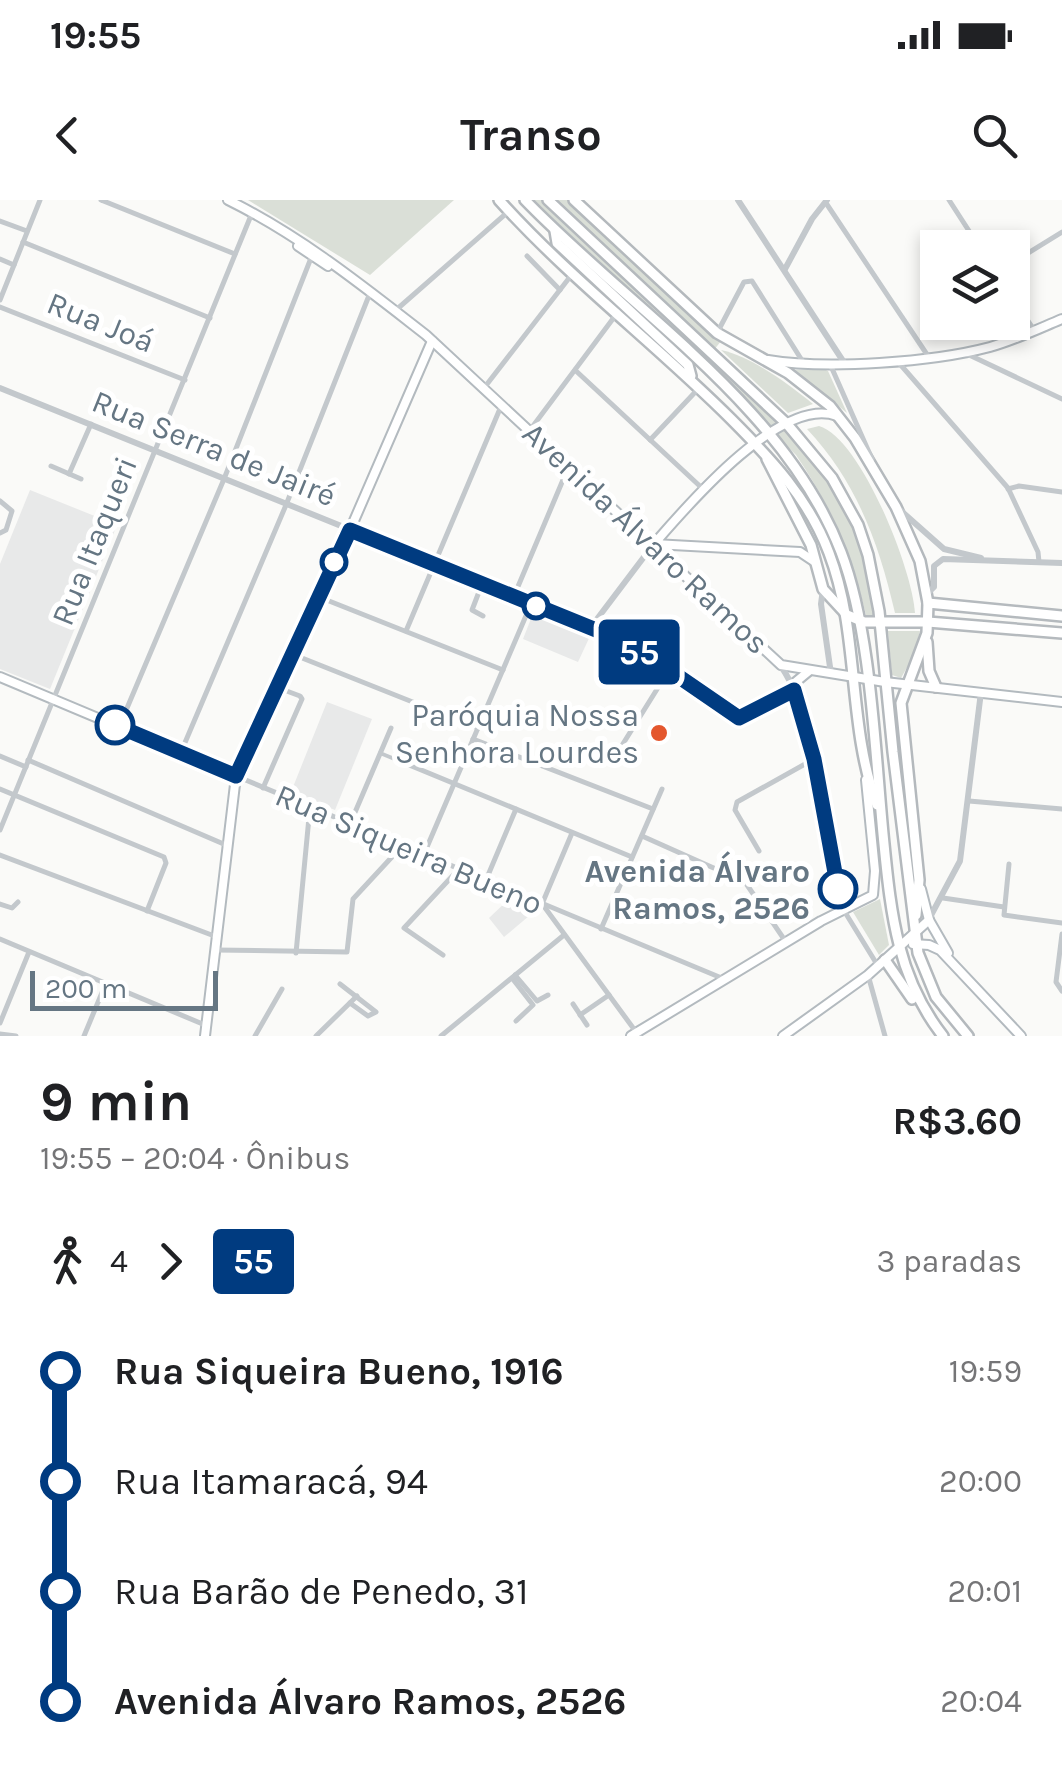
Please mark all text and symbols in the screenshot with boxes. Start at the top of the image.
text: 19:55 [50,13,141,58]
icon: back [40,108,95,163]
icon: search [967,108,1022,163]
text: Transo [460,109,602,161]
map controls [920,230,1030,340]
button: layers [920,230,1030,340]
street label: Rua Joá [42,284,160,361]
street label: Rua Serra de Jairé [87,383,341,514]
street label: Avenida Álvaro Ramos [515,413,778,662]
street label: Rua Itaqueri [44,452,145,631]
unlabelled marker [321,549,347,575]
unlabelled marker [523,593,549,619]
line badge: 55 [594,620,684,684]
text: 55 [619,632,659,673]
place label: Paróquia Nossa Senhora Lourdes [395,697,639,771]
unlabelled marker [96,706,134,744]
marker: Paróquia Nossa Senhora Lourdes [648,722,670,744]
street label: Rua Siqueira Bueno [270,776,548,922]
place label: Avenida Álvaro Ramos, 2526 [584,851,810,927]
marker: Avenida Álvaro Ramos, 2526 [819,870,857,908]
scale bar [30,966,218,1010]
text: 200 m [45,972,127,1005]
text: 9 min [40,1070,192,1134]
text: R$3.60 [892,1099,1022,1144]
text: 19:55 – 20:04 · Ônibus [40,1140,350,1177]
icon: walk [40,1234,95,1289]
icon: forward [143,1234,198,1289]
text: 55 [233,1241,274,1282]
text: 4 [110,1243,128,1280]
text: 3 paradas [877,1243,1022,1280]
text: Rua Siqueira Bueno, 1916 [114,1349,564,1394]
text: 19:59 [949,1353,1022,1390]
text: Rua Itamaracá, 94 [114,1459,428,1504]
text: 20:00 [939,1463,1022,1500]
text: Rua Barão de Penedo, 31 [114,1569,529,1614]
text: 20:01 [948,1573,1022,1610]
text: Avenida Álvaro Ramos, 2526 [114,1679,626,1724]
text: 20:04 [940,1683,1022,1720]

